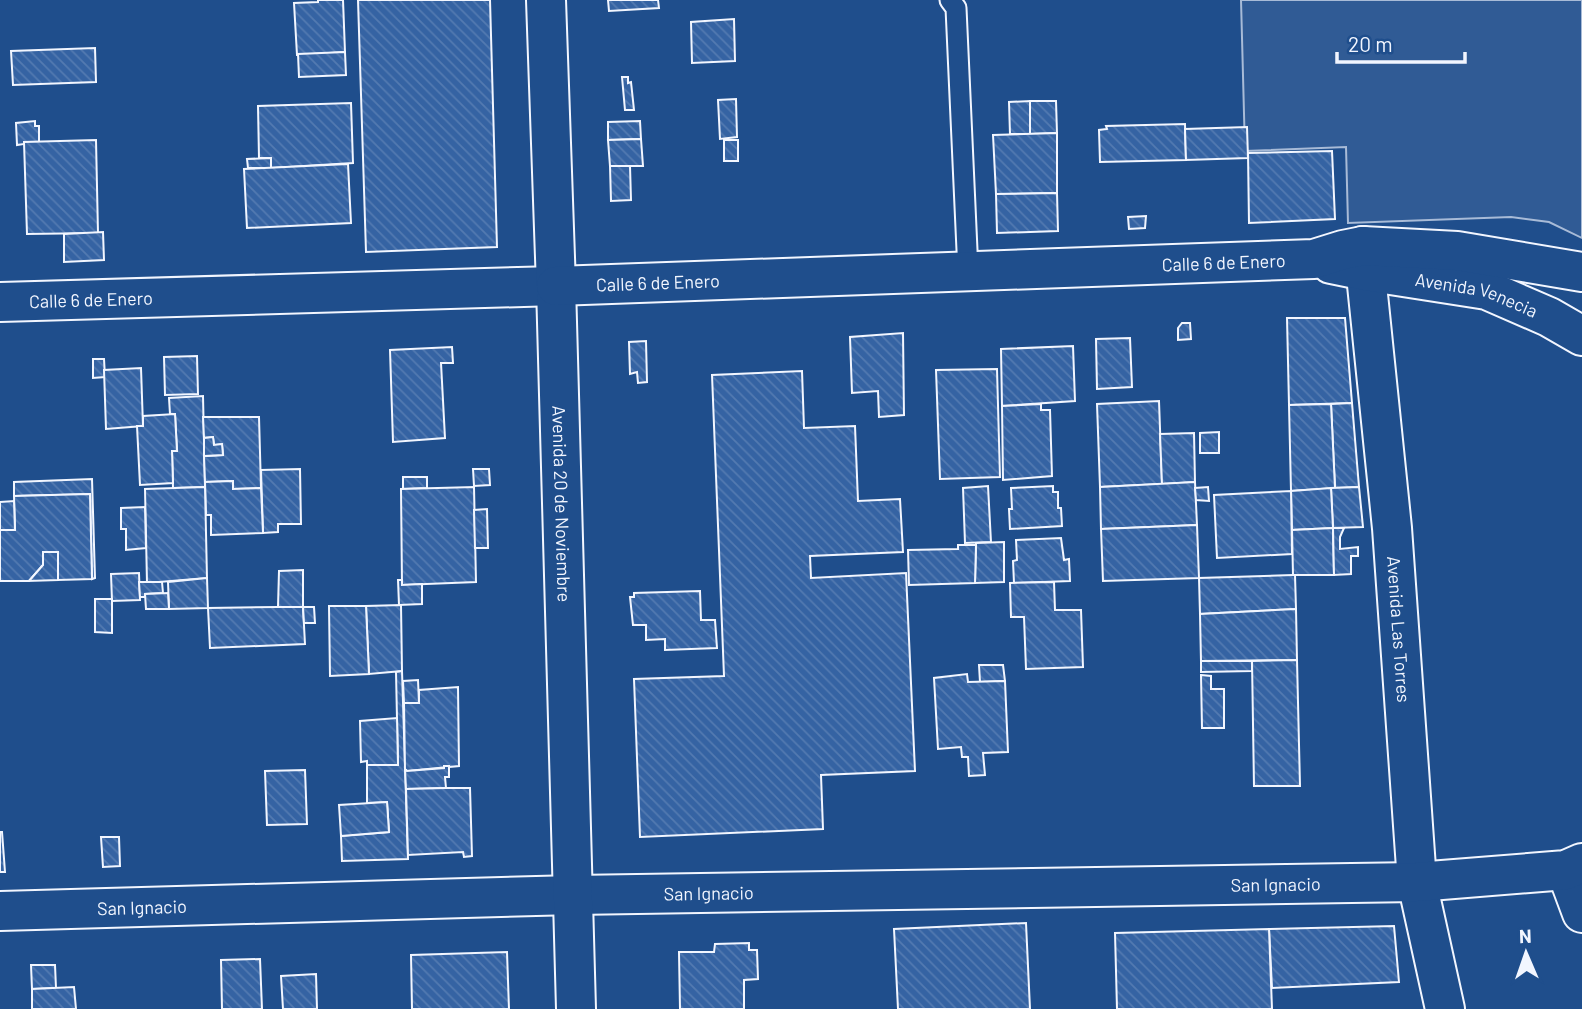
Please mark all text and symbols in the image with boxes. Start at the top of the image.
scale bar [1337,21,1465,65]
text: 20 m [1348,31,1393,56]
street label: Calle 6 de Enero [1161,249,1286,275]
street label: Avenida Venecia [1414,268,1541,322]
street label: Calle 6 de Enero [596,269,720,296]
street label: Calle 6 de Enero [29,287,153,312]
street label: Avenida 20 de Noviembre [548,405,576,602]
street label: Avenida Las Torres [1383,555,1415,703]
street label: San Ignacio [1231,872,1321,896]
street label: San Ignacio [664,881,754,905]
street label: San Ignacio [97,895,187,919]
north arrow [1491,918,1561,988]
text: N [1519,924,1532,947]

